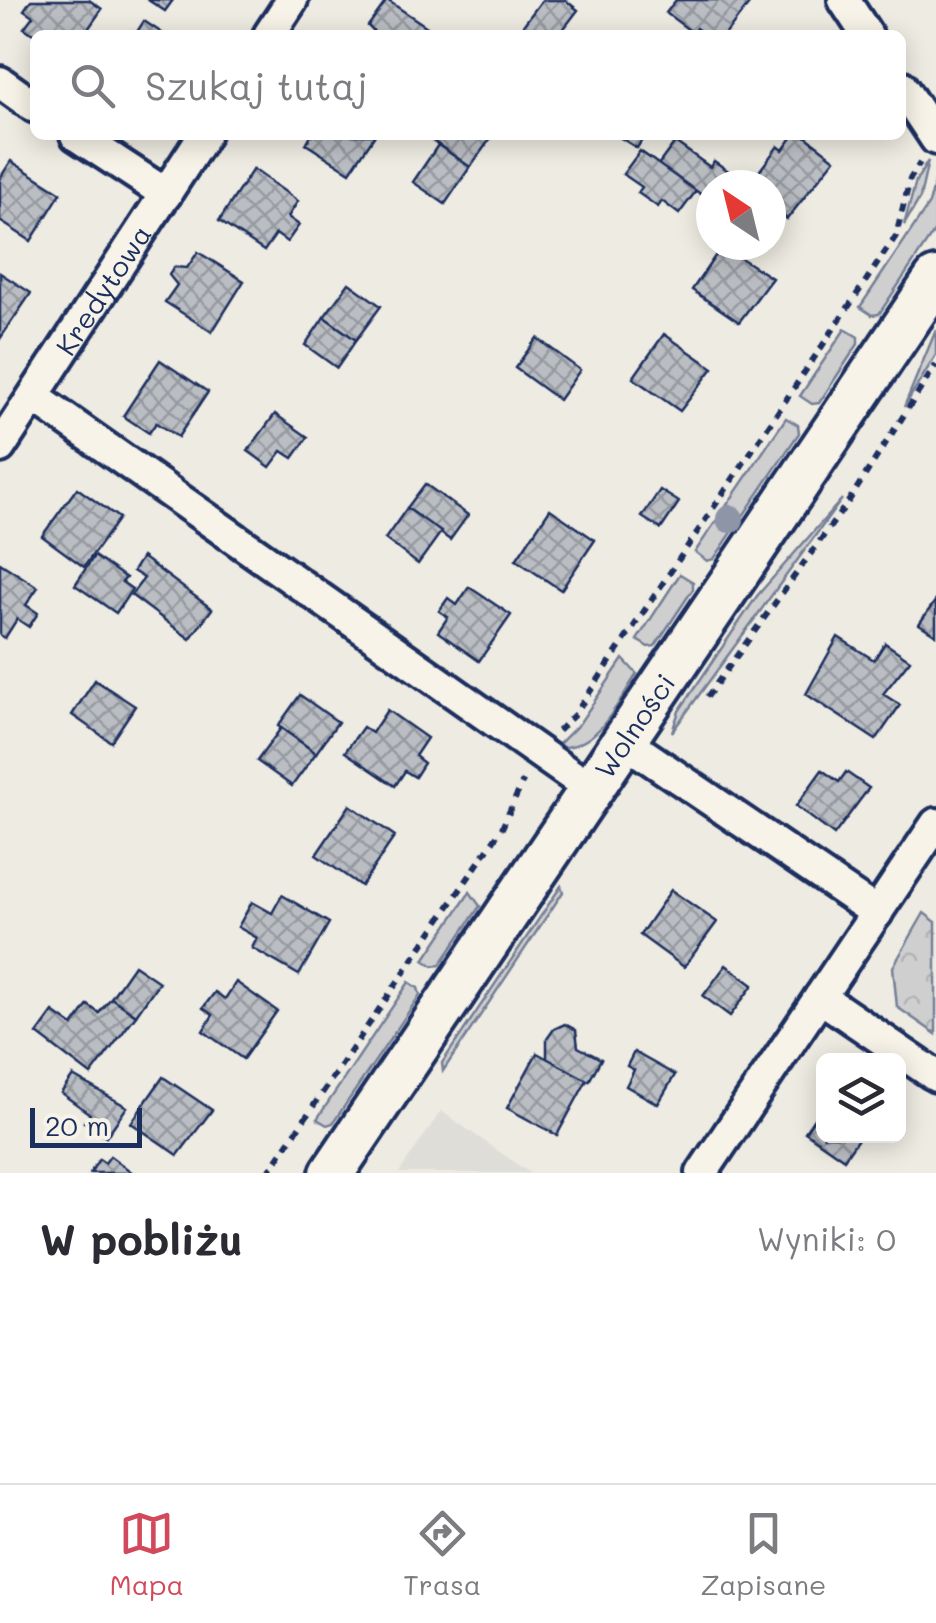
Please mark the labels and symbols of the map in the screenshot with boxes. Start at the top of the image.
north arrow [696,170,786,260]
street label: Kredytowa [47,217,159,362]
street label: Wolności [586,666,683,785]
scale bar [30,1103,142,1148]

